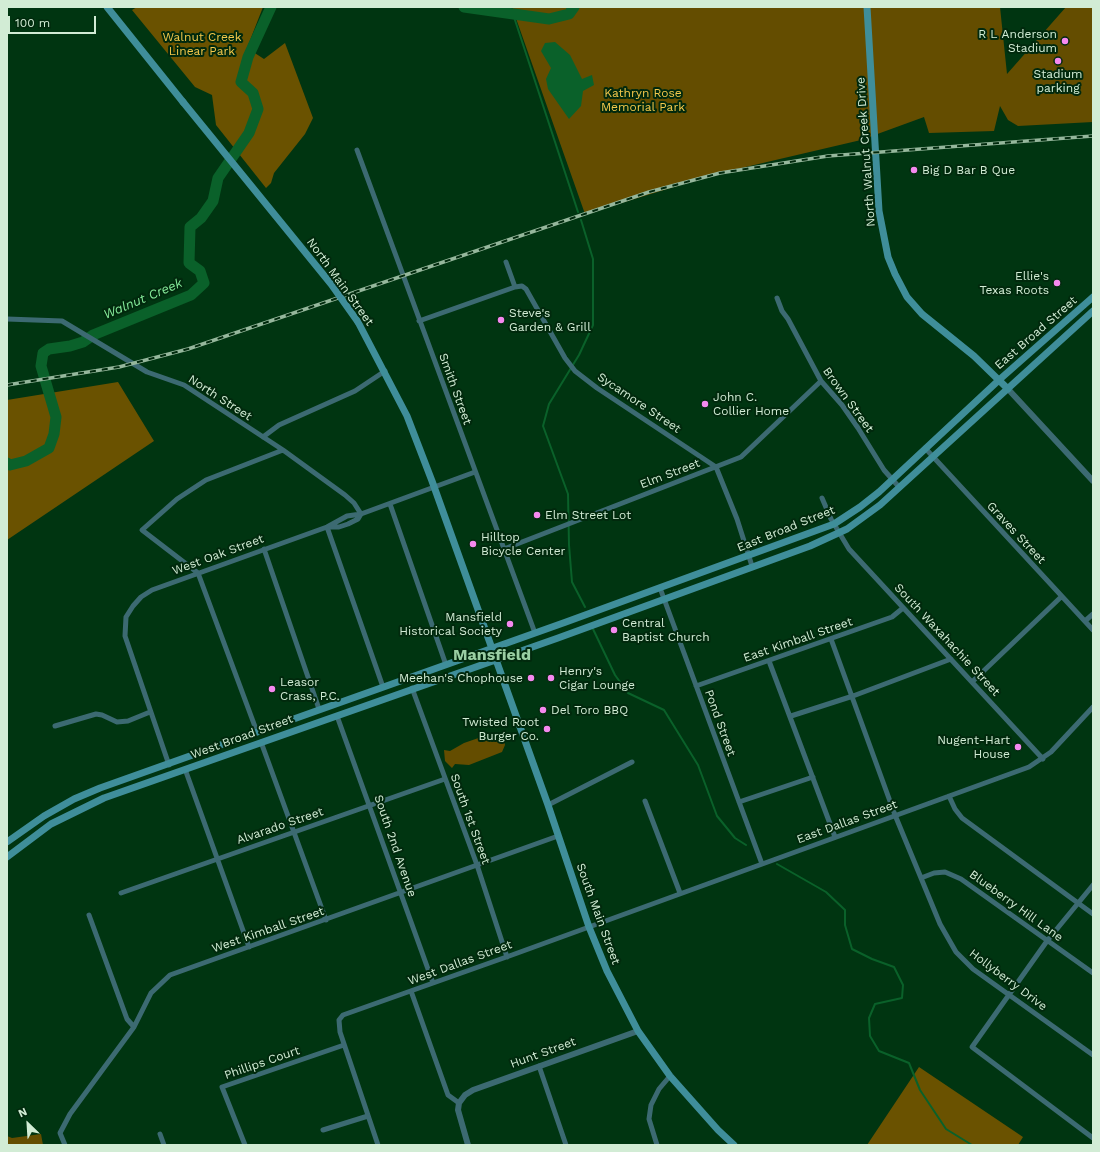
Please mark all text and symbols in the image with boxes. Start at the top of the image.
scale bar [10,8,98,34]
text: 100 m [15,16,50,30]
place label: R L Anderson Stadium [978,27,1057,55]
park label: Walnut Creek Linear Park [162,30,242,58]
marker: R L Anderson Stadium [1060,36,1070,46]
marker: Stadium parking [1053,56,1063,66]
place label: Stadium parking [1033,67,1083,95]
street label: North Walnut Creek Drive [854,77,878,227]
park label: Kathryn Rose Memorial Park [601,86,685,114]
place label: Big D Bar B Que [922,163,1015,177]
marker: Big D Bar B Que [909,165,919,175]
street label: North Main Street [303,235,377,329]
place label: Ellie's Texas Roots [979,269,1049,297]
water label: Walnut Creek [101,275,185,323]
marker: Ellie's Texas Roots [1052,278,1062,288]
street label: East Broad Street [992,293,1080,373]
place label: Steve's Garden & Grill [509,306,591,334]
marker: Steve's Garden & Grill [496,315,506,325]
street label: Smith Street [435,351,475,427]
street label: Brown Street [819,365,877,435]
street label: Sycamore Street [595,370,683,436]
street label: North Street [185,372,255,424]
place label: John C. Collier Home [713,390,789,418]
marker: John C. Collier Home [700,399,710,409]
street label: Elm Street [638,456,702,492]
street label: Graves Street [984,499,1048,567]
street label: East Broad Street [735,503,837,555]
place label: Elm Street Lot [545,508,631,522]
marker: Elm Street Lot [532,510,542,520]
place label: Hilltop Bicycle Center [481,530,565,558]
street label: West Oak Street [170,532,266,578]
marker: Hilltop Bicycle Center [468,539,478,549]
street label: South Waxahachie Street [891,581,1003,699]
place label: Mansfield Historical Society [399,610,502,638]
street label: East Kimball Street [742,615,854,665]
place label: Central Baptist Church [622,616,710,644]
marker: Mansfield Historical Society [505,619,515,629]
marker: Central Baptist Church [609,625,619,635]
district label: Mansfield [453,645,531,665]
place label: Henry's Cigar Lounge [559,664,635,692]
place label: Meehan's Chophouse [399,671,523,685]
marker: Meehan's Chophouse [526,673,536,683]
marker: Henry's Cigar Lounge [546,673,556,683]
place label: Leasor Crass, P.C. [280,675,340,703]
marker: Leasor Crass, P.C. [267,684,277,694]
street label: Pond Street [701,688,739,758]
place label: Del Toro BBQ [551,703,628,717]
marker: Del Toro BBQ [538,705,548,715]
street label: West Broad Street [189,712,295,762]
place label: Twisted Root Burger Co. [462,715,539,743]
marker: Twisted Root Burger Co. [542,724,552,734]
place label: Nugent-Hart House [937,733,1010,761]
marker: Nugent-Hart House [1013,742,1023,752]
street label: South 1st Street [447,772,493,866]
street label: South 2nd Avenue [371,793,419,899]
street label: East Dallas Street [795,797,899,847]
street label: Alvarado Street [235,804,325,848]
street label: South Main Street [573,861,623,967]
street label: Blueberry Hill Lane [966,867,1066,945]
street label: West Kimball Street [210,904,326,956]
street label: West Dallas Street [406,937,514,989]
street label: Hollyberry Drive [966,946,1050,1014]
street label: Hunt Street [508,1034,578,1072]
street label: Phillips Court [222,1043,302,1083]
north arrow [8,1104,48,1144]
text: N [16,1105,29,1120]

